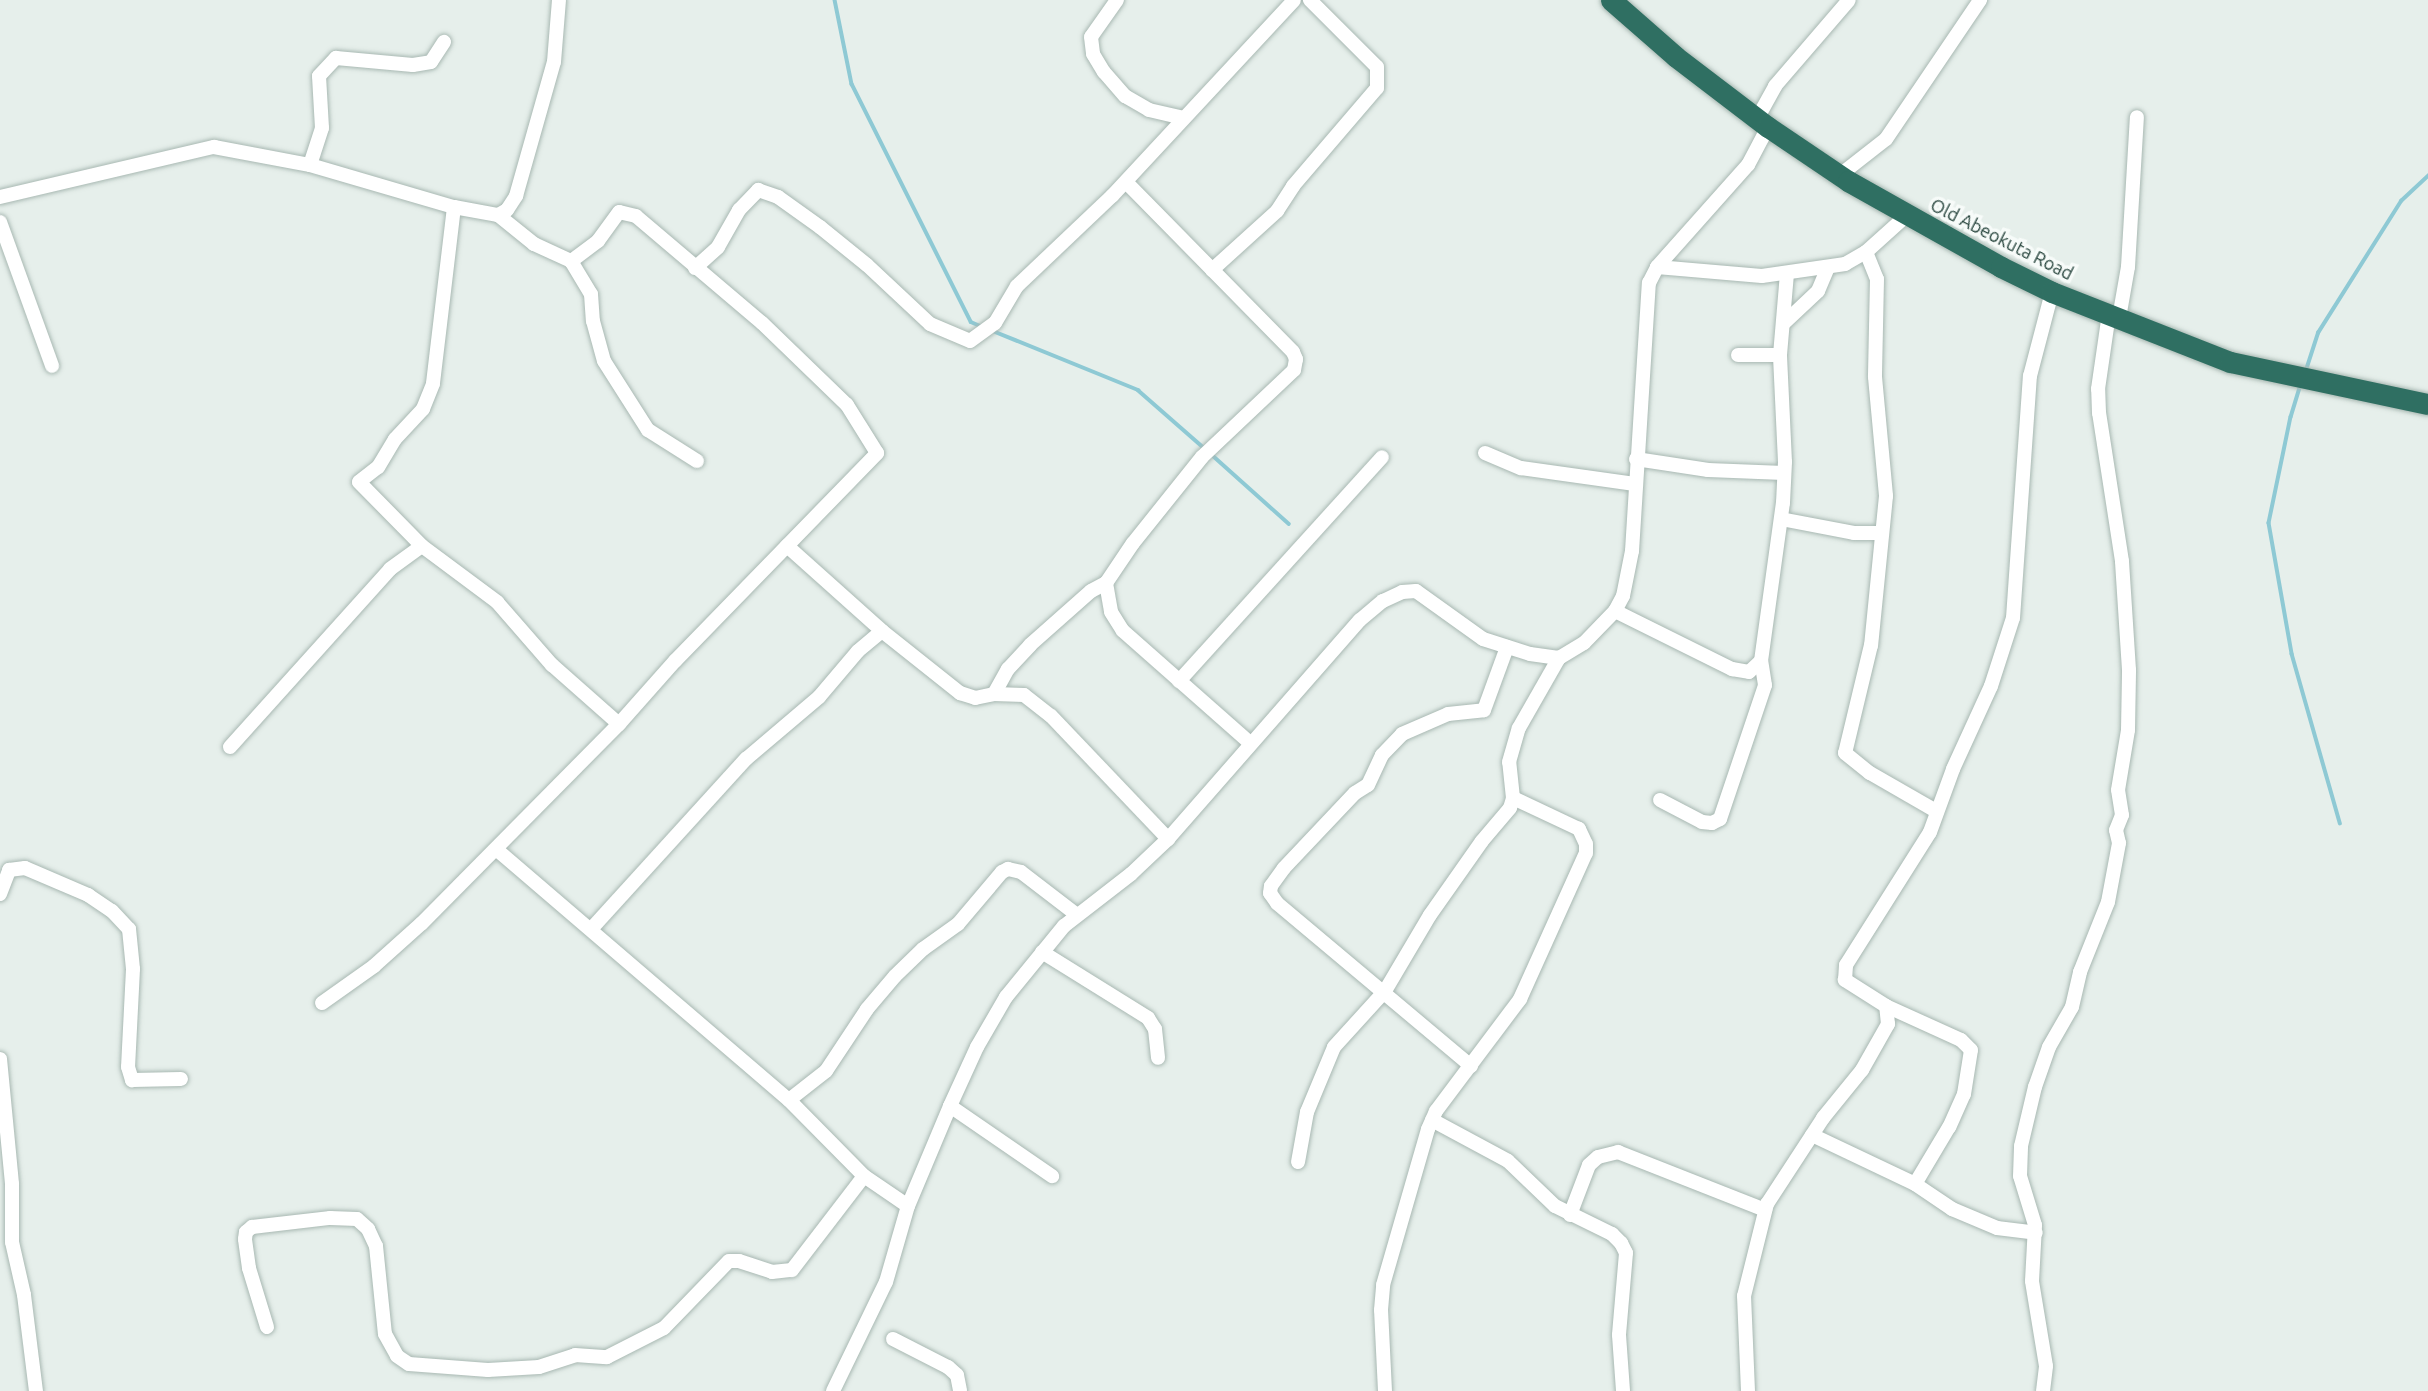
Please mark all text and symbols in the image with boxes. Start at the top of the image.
street label: Old Abeokuta Road [1927,194,2077,284]

